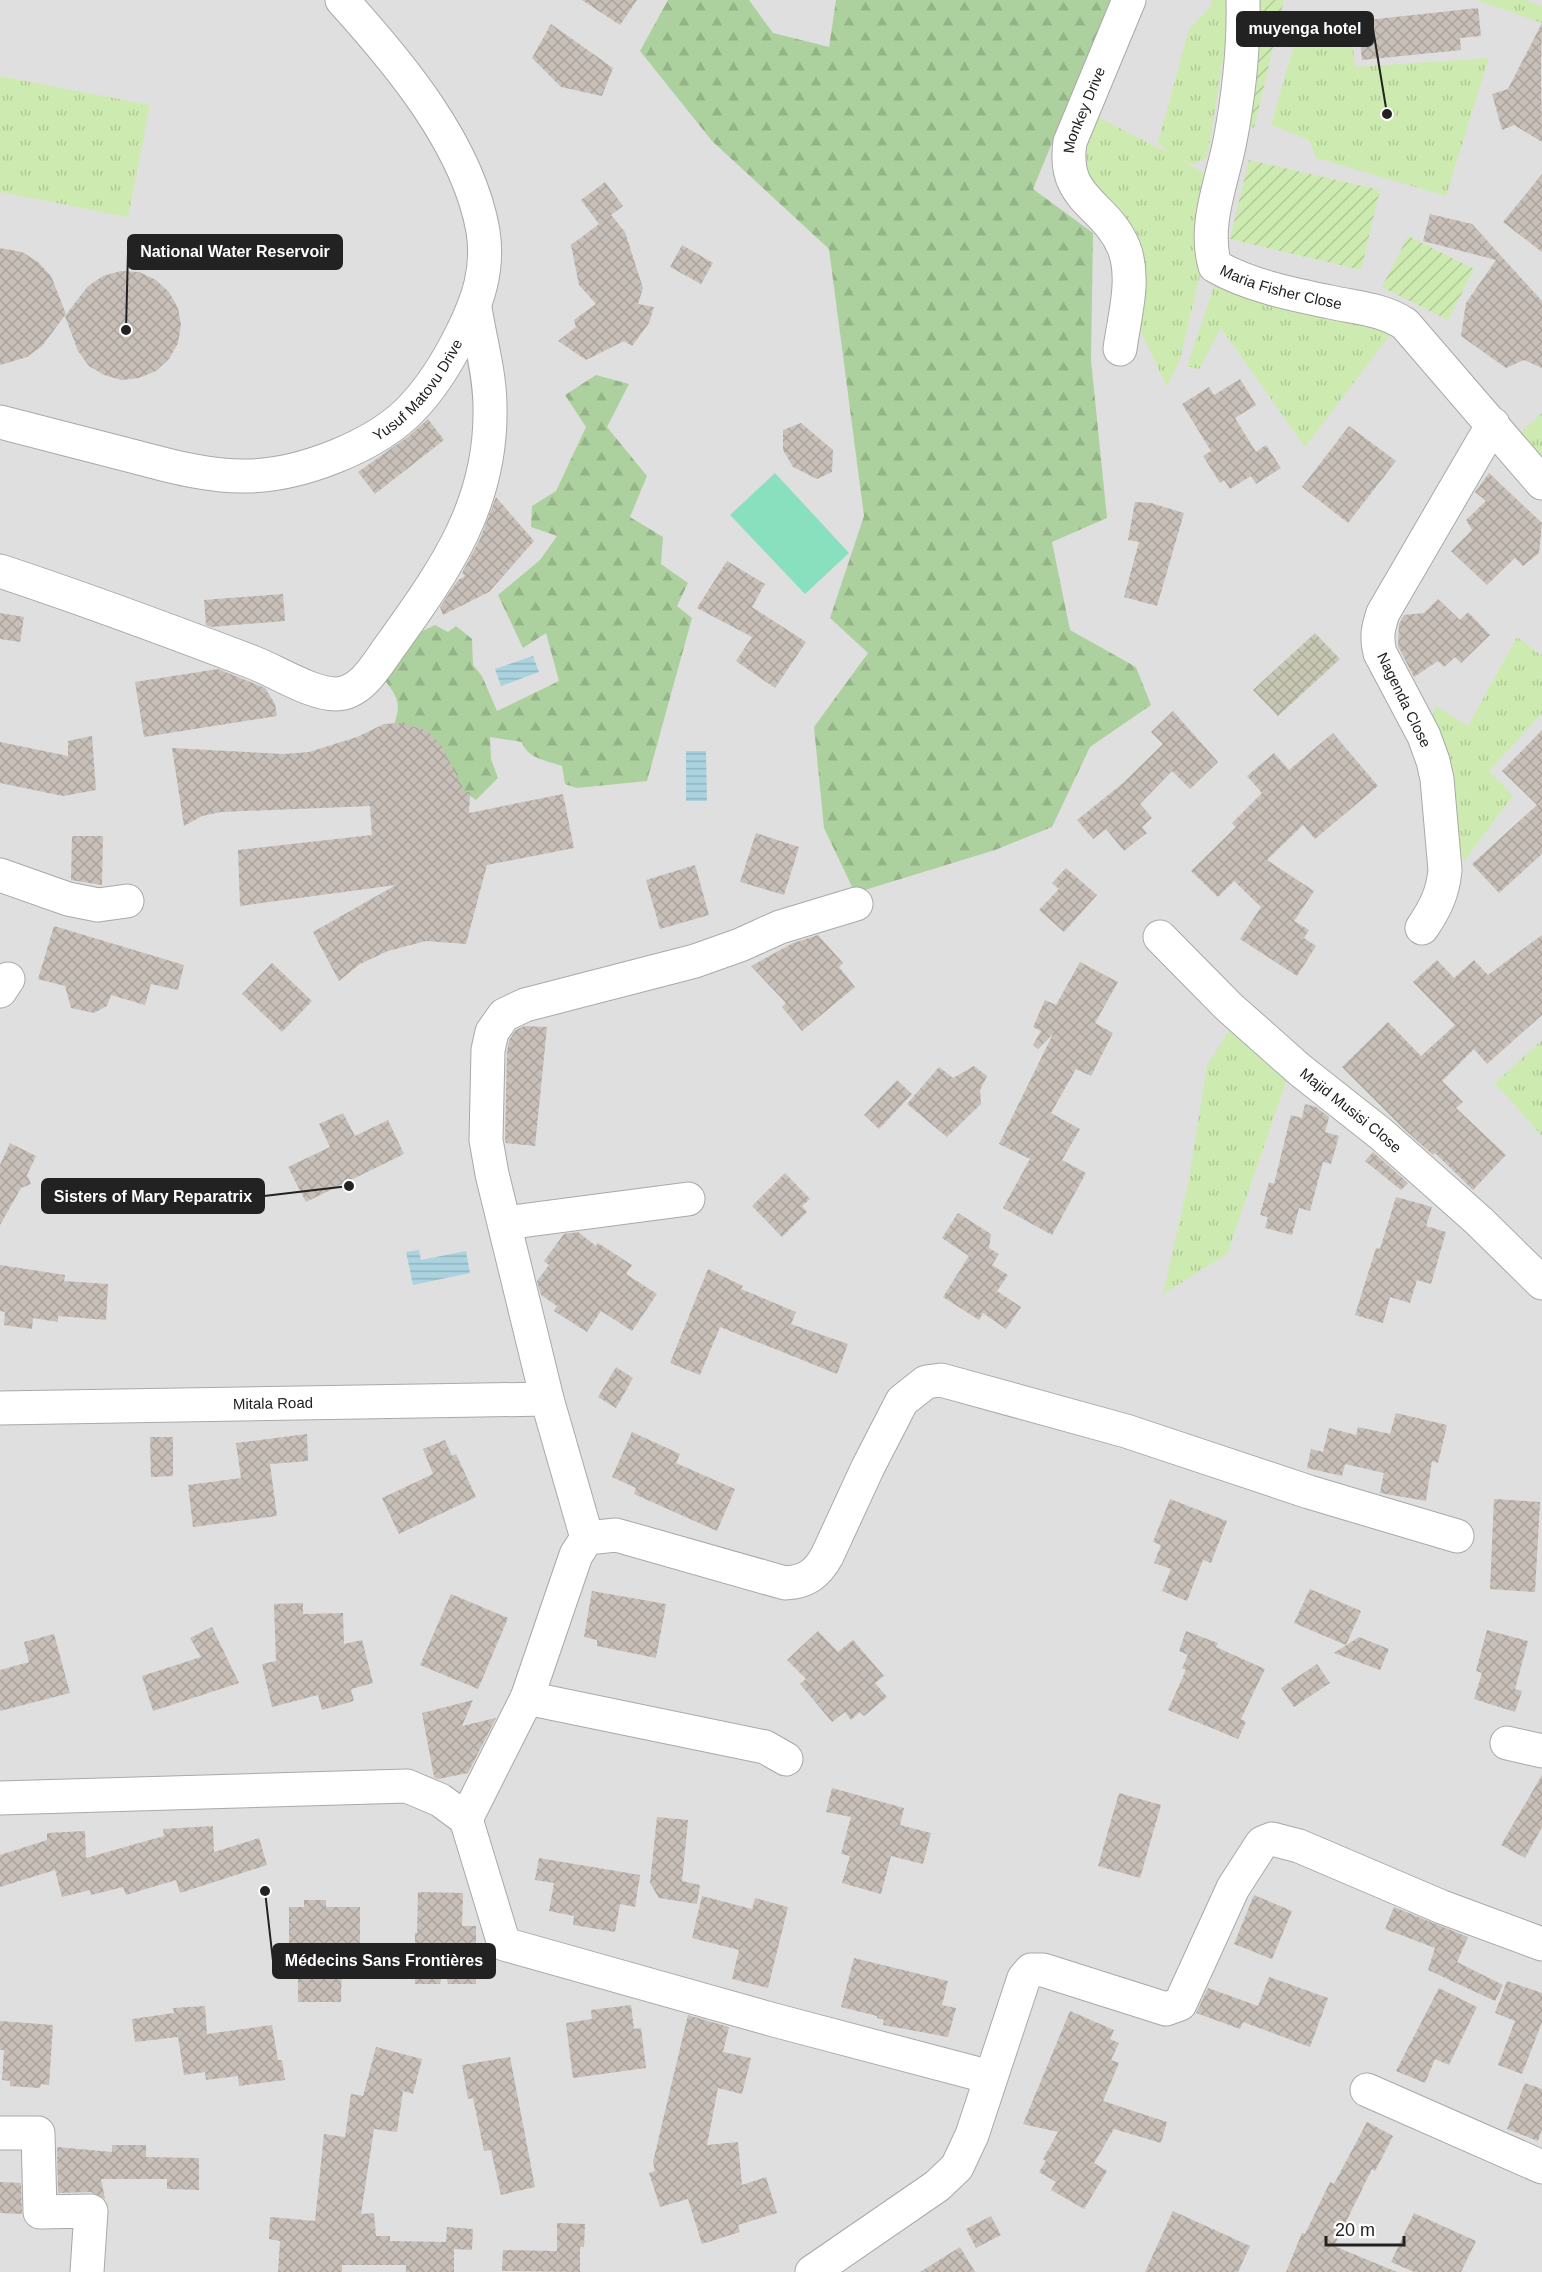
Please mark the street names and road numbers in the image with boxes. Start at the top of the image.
street label: Monkey Drive [1060,64,1108,154]
street label: Maria Fisher Close [1217,261,1344,312]
street label: Yusuf Matovu Drive [370,336,465,444]
street label: Nagenda Close [1374,650,1435,750]
street label: Majid Musisi Close [1297,1064,1405,1156]
street label: Mitala Road [233,1394,313,1412]

